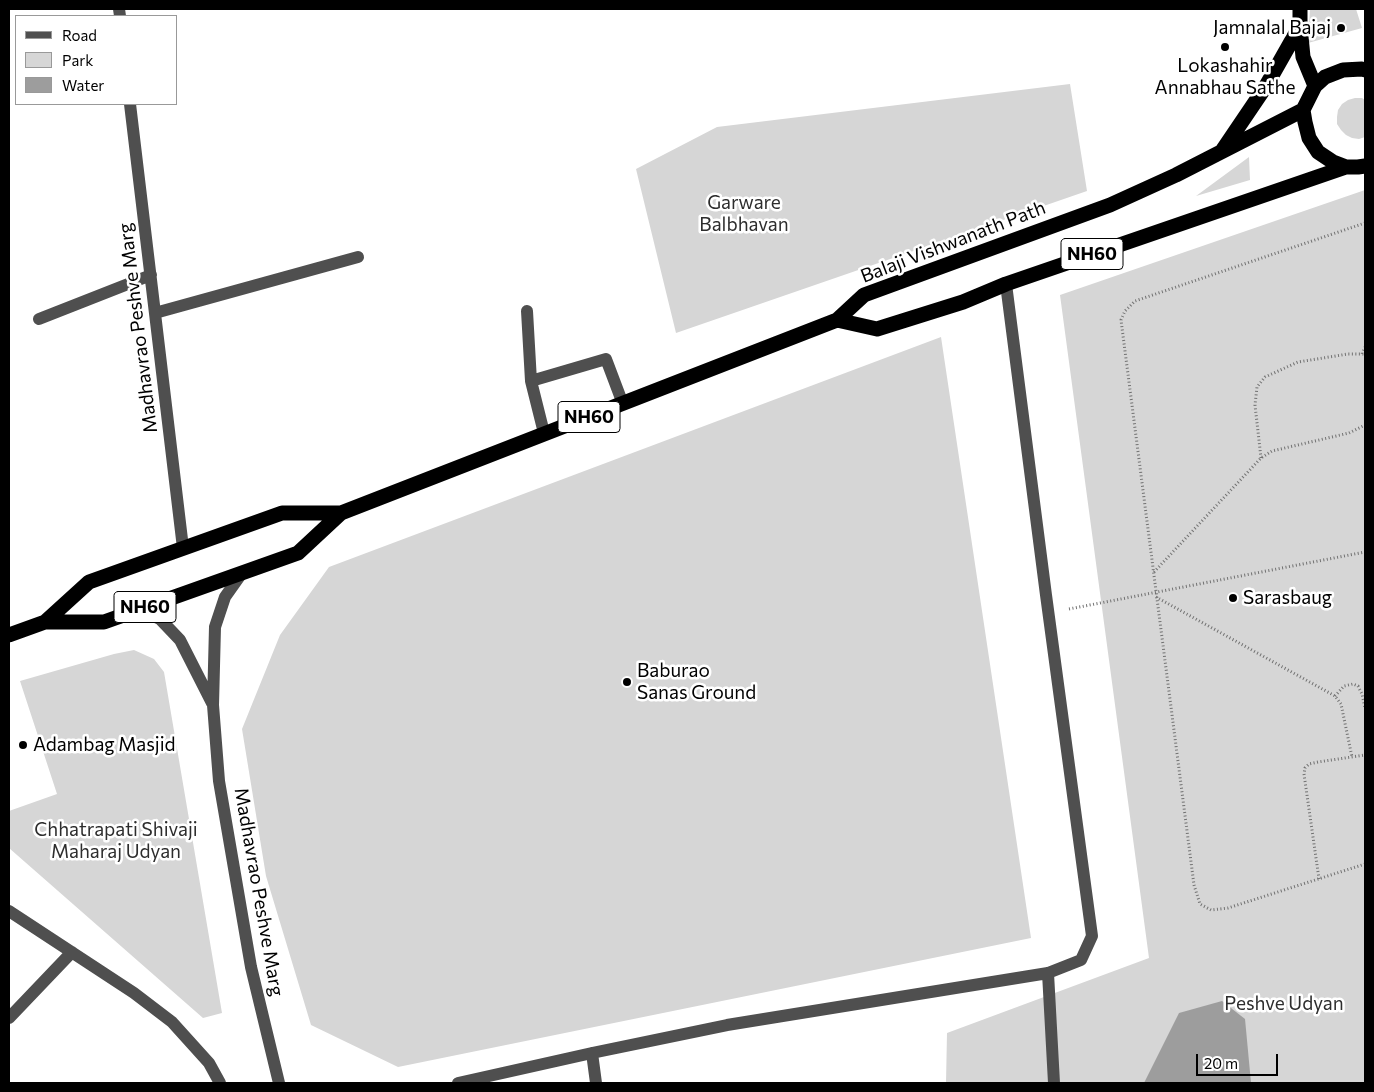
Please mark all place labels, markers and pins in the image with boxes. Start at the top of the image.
place label: Jamnalal Bajaj [1213,17,1331,39]
marker: Jamnalal Bajaj [1335,22,1347,34]
marker: Lokashahir Annabhau Sathe [1219,41,1231,53]
place label: Lokashahir Annabhau Sathe [1155,55,1295,99]
place label: Sarasbaug [1243,587,1332,609]
marker: Sarasbaug [1227,592,1239,604]
place label: Baburao Sanas Ground [637,660,756,704]
marker: Baburao Sanas Ground [621,676,633,688]
place label: Adambag Masjid [33,734,176,756]
marker: Adambag Masjid [17,739,29,751]

